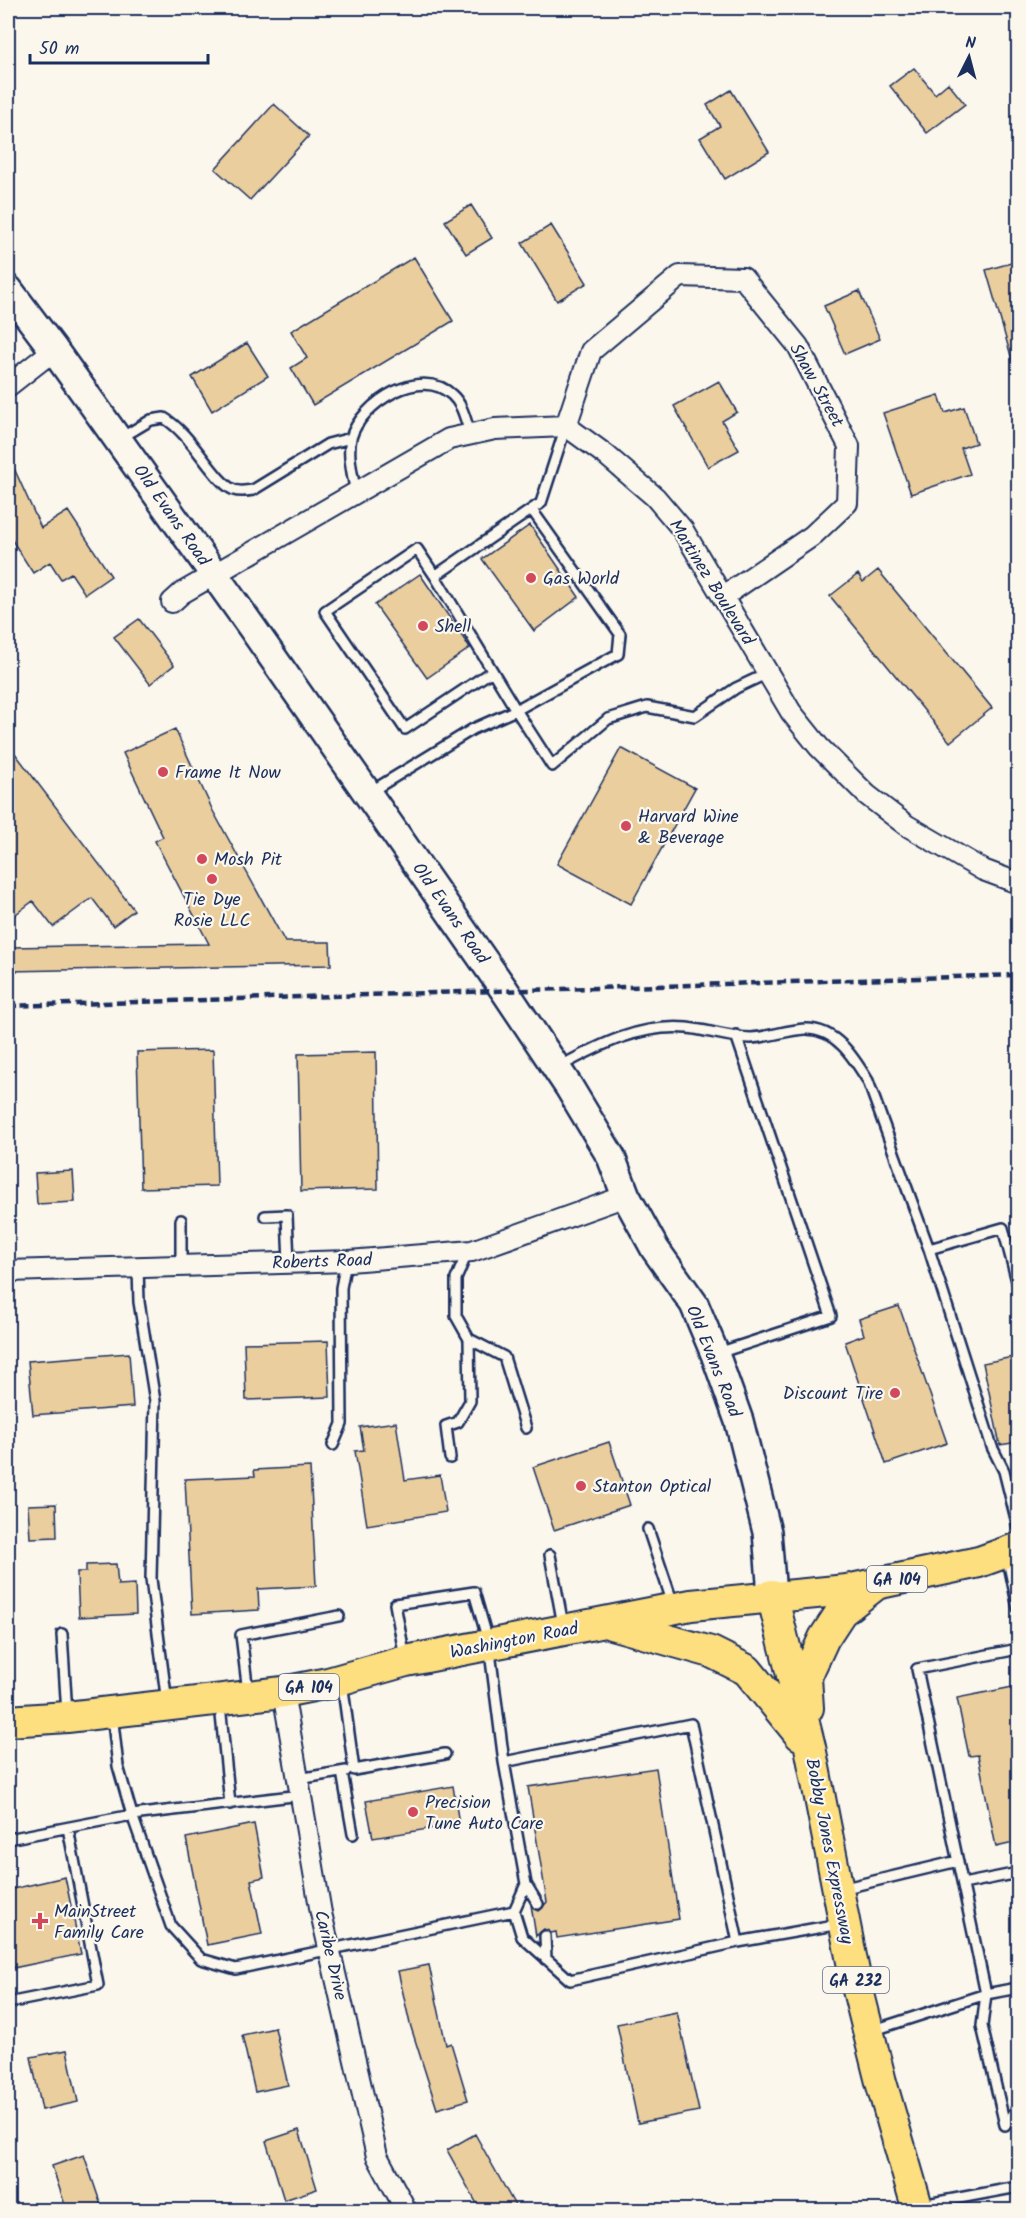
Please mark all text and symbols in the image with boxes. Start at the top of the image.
scale bar [30,27,208,65]
north arrow [939,27,999,87]
text: N [964,31,977,57]
text: 50 m [39,35,79,64]
street label: Shaw Street [781,338,851,434]
street label: Old Evans Road [125,459,217,574]
street label: Martinez Boulevard [660,514,762,653]
place label: Gas World [543,565,620,594]
marker: Gas World [524,571,538,585]
place label: Shell [435,613,472,642]
marker: Shell [416,619,430,633]
place label: Frame It Now [175,759,282,788]
marker: Frame It Now [156,765,170,779]
place label: Harvard Wine & Beverage [638,803,739,853]
marker: Harvard Wine & Beverage [619,819,633,833]
place label: Mosh Pit [214,846,283,875]
marker: Mosh Pit [195,852,209,866]
street label: Old Evans Road [404,857,496,972]
marker: Tie Dye Rosie LLC [205,872,219,886]
place label: Tie Dye Rosie LLC [174,886,250,936]
street label: Roberts Road [272,1246,374,1279]
street label: Old Evans Road [677,1301,749,1423]
place label: Discount Tire [783,1380,883,1409]
marker: Discount Tire [888,1386,902,1400]
place label: Stanton Optical [593,1473,712,1502]
marker: Stanton Optical [574,1479,588,1493]
road number: GA 104 [867,1566,927,1592]
street label: Washington Road [448,1615,582,1668]
road number: GA 104 [279,1674,339,1700]
street label: Bobby Jones Expressway [796,1756,861,1947]
place label: Precision Tune Auto Care [425,1789,543,1839]
marker: Precision Tune Auto Care [406,1805,420,1819]
place label: MainStreet Family Care [54,1898,144,1948]
street label: Caribe Drive [305,1907,354,2003]
marker: MainStreet Family Care [31,1912,49,1930]
road number: GA 232 [823,1967,889,1993]

